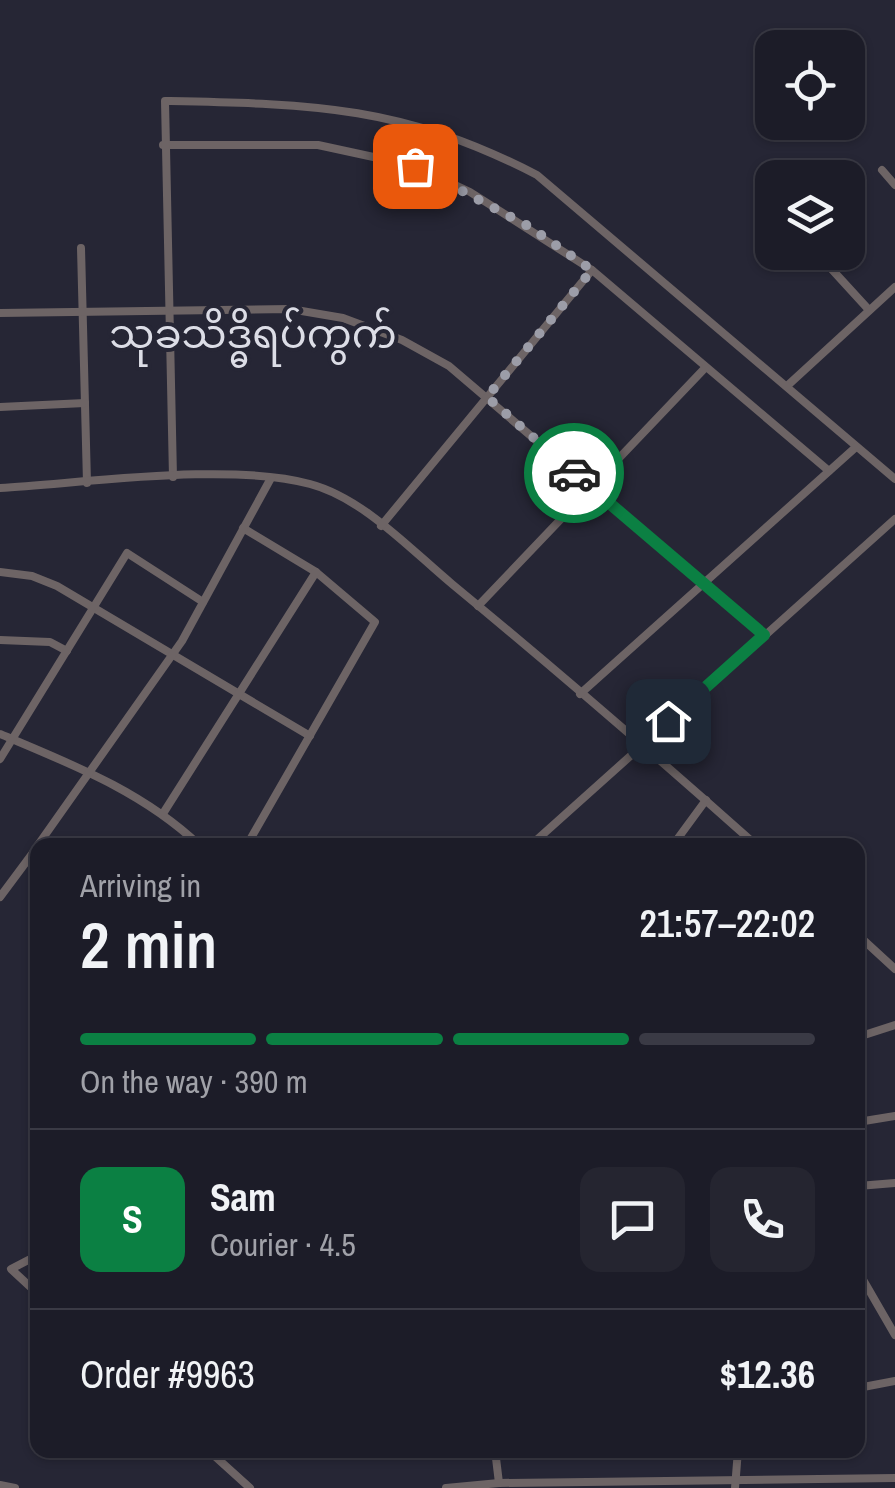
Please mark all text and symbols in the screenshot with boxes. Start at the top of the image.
map controls [755,30,865,270]
button: locate [755,30,865,140]
pin [373,124,458,209]
icon: bag [388,139,443,194]
button: layers [755,160,865,270]
district label: သုခသိဒ္ဓိရပ်ကွက် [109,307,397,368]
courier [524,423,624,523]
icon: car [547,446,602,501]
pin [626,679,711,764]
icon: home [641,694,696,749]
text: Arriving in [80,864,201,907]
text: 21:57–22:02 [639,898,815,949]
text: 2 min [80,901,217,988]
text: On the way · 390 m [80,1060,308,1103]
button: chat [580,1167,685,1272]
button: phone [710,1167,815,1272]
text: Sam [210,1172,276,1223]
text: S [122,1194,143,1245]
text: Courier · 4.5 [210,1223,356,1266]
text: Order #9963 [80,1349,255,1400]
text: $12.36 [720,1349,815,1400]

